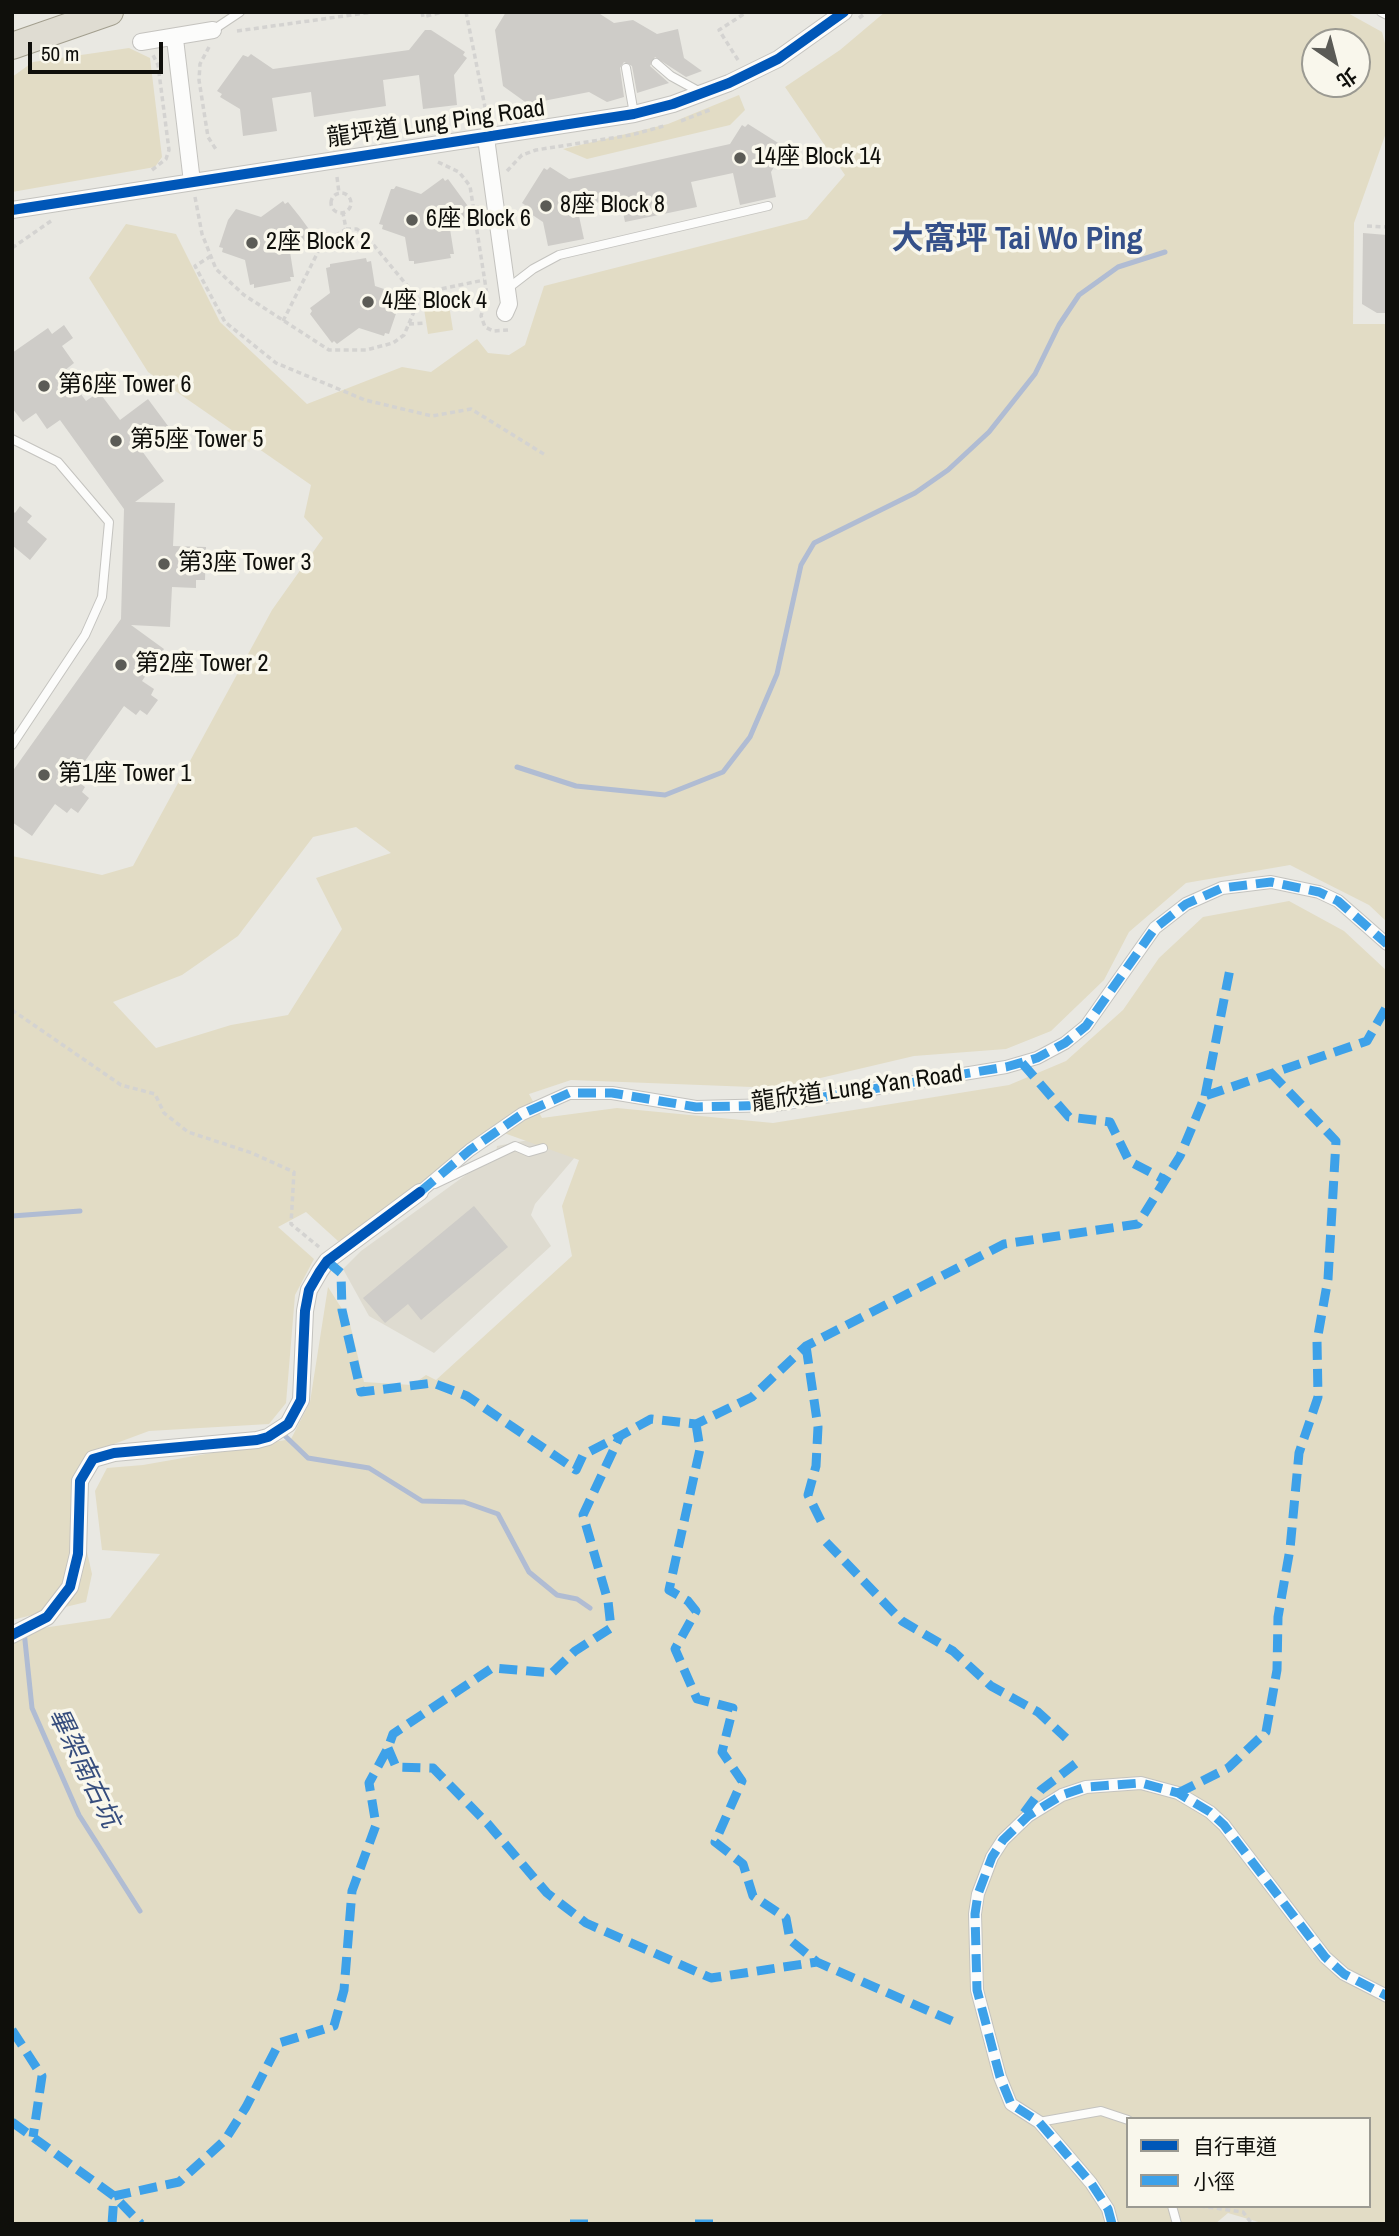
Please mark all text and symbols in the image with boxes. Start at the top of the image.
scale bar [32,28,166,72]
north arrow [1301,28,1371,98]
text: 50 m [41,39,79,68]
text: 北 [1332,62,1362,95]
street label: 龍坪道 Lung Ping Road [325,94,547,154]
place label: 14座 Block 14 [754,144,881,172]
marker: 14座 Block 14 [732,150,748,166]
place label: 8座 Block 8 [560,192,665,220]
marker: 8座 Block 8 [538,198,554,214]
place label: 6座 Block 6 [426,206,531,234]
marker: 6座 Block 6 [404,212,420,228]
district label: 大窩坪 Tai Wo Ping [891,221,1143,259]
place label: 2座 Block 2 [266,229,371,257]
marker: 2座 Block 2 [244,235,260,251]
place label: 4座 Block 4 [382,288,487,316]
marker: 4座 Block 4 [360,294,376,310]
place label: 第6座 Tower 6 [58,372,191,400]
marker: 第6座 Tower 6 [36,378,52,394]
place label: 第5座 Tower 5 [130,427,263,455]
marker: 第5座 Tower 5 [108,433,124,449]
place label: 第3座 Tower 3 [178,550,311,578]
marker: 第3座 Tower 3 [156,556,172,572]
place label: 第2座 Tower 2 [135,651,268,679]
marker: 第2座 Tower 2 [113,657,129,673]
place label: 第1座 Tower 1 [58,761,191,789]
marker: 第1座 Tower 1 [36,767,52,783]
street label: 龍欣道 Lung Yan Road [750,1060,964,1118]
water label: 畢架南右坑 [40,1703,126,1833]
legend [1126,2117,1371,2208]
text: 自行車道 [1193,2132,1277,2161]
text: 小徑 [1193,2167,1235,2196]

